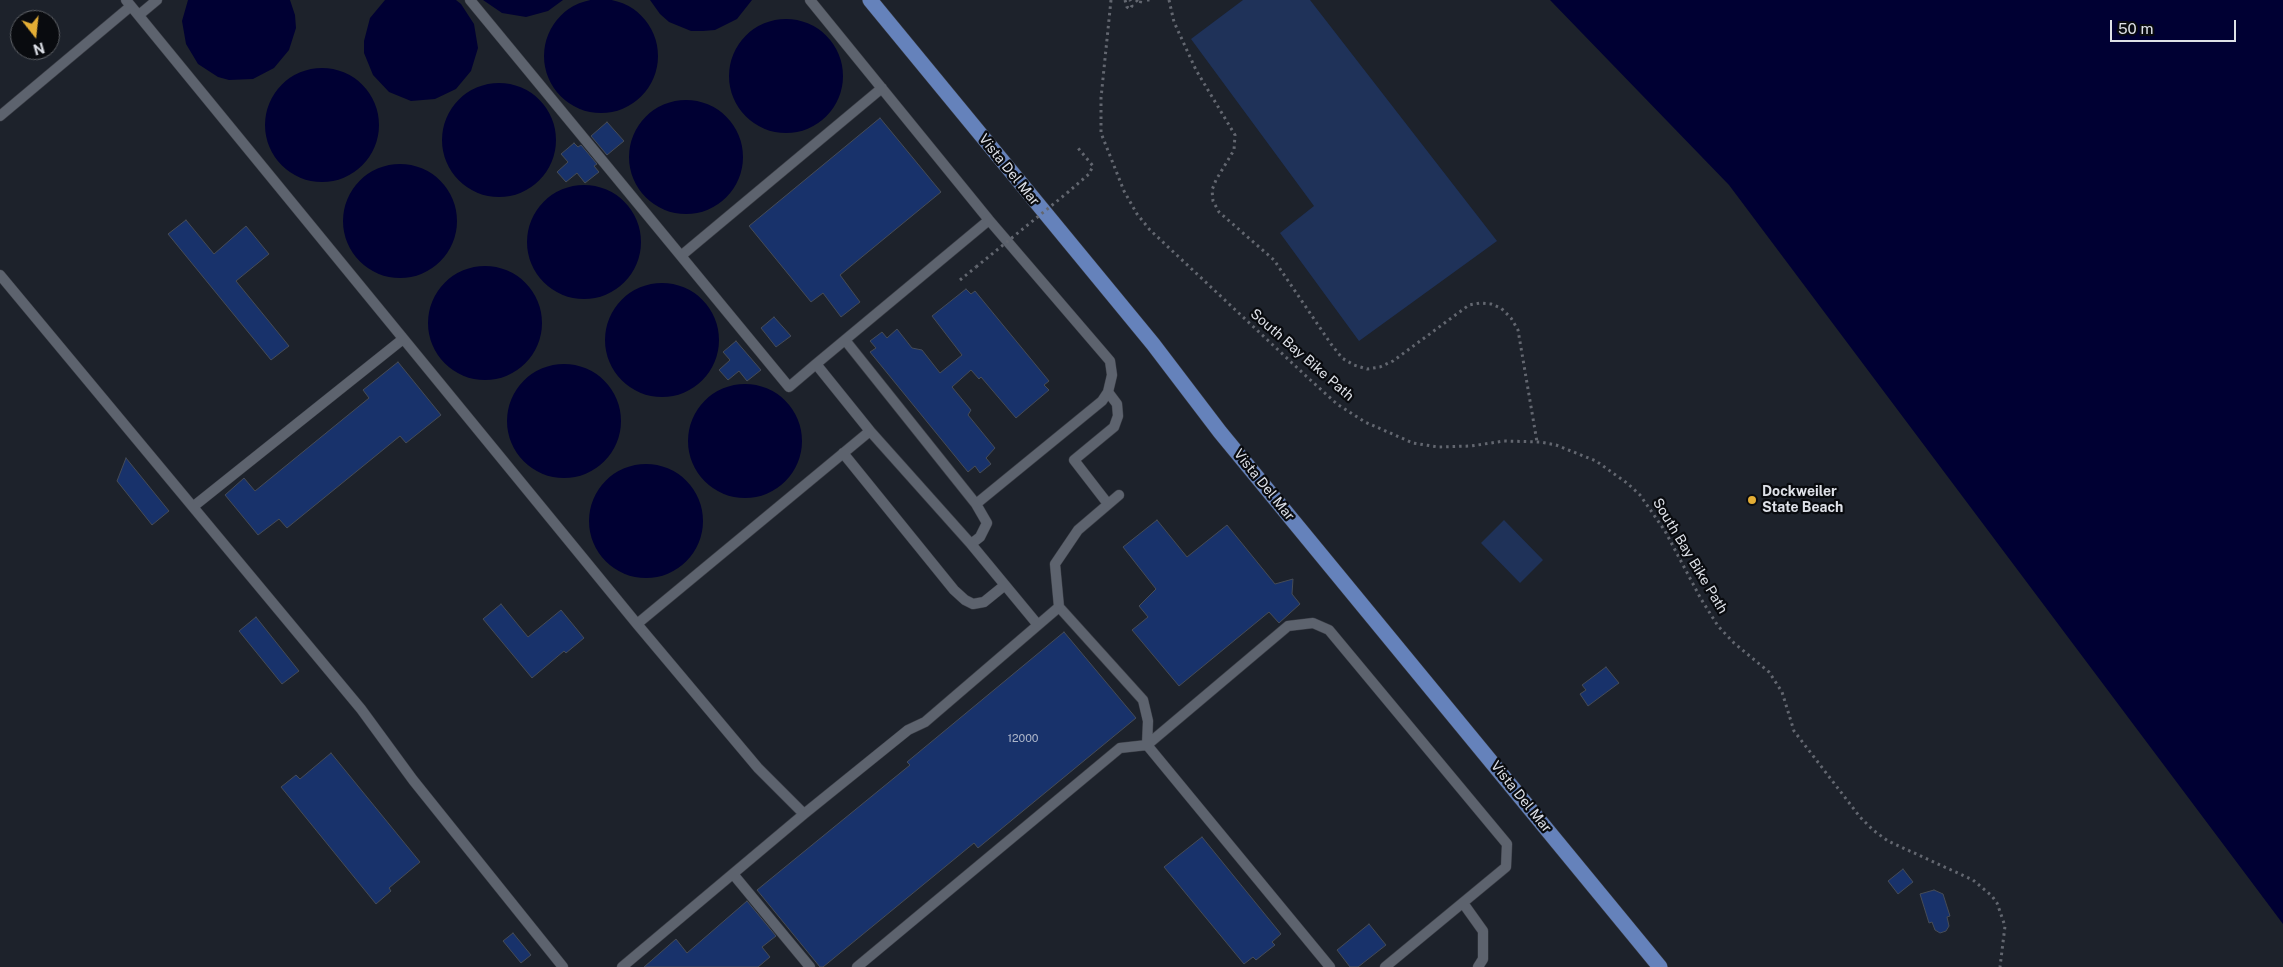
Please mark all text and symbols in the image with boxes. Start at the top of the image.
north arrow [10,10,60,60]
scale bar [2113,10,2239,42]
text: 50 m [2118,20,2153,37]
text: N [31,39,46,58]
street label: Vista Del Mar [975,131,1043,209]
street label: South Bay Bike Path [1247,305,1357,405]
street label: Vista Del Mar [1230,446,1298,524]
place label: Dockweiler State Beach [1762,484,1843,516]
marker: Dockweiler State Beach [1746,494,1758,506]
street label: South Bay Bike Path [1649,495,1731,617]
house number: 12000 [1007,732,1039,746]
street label: Vista Del Mar [1487,758,1555,836]

